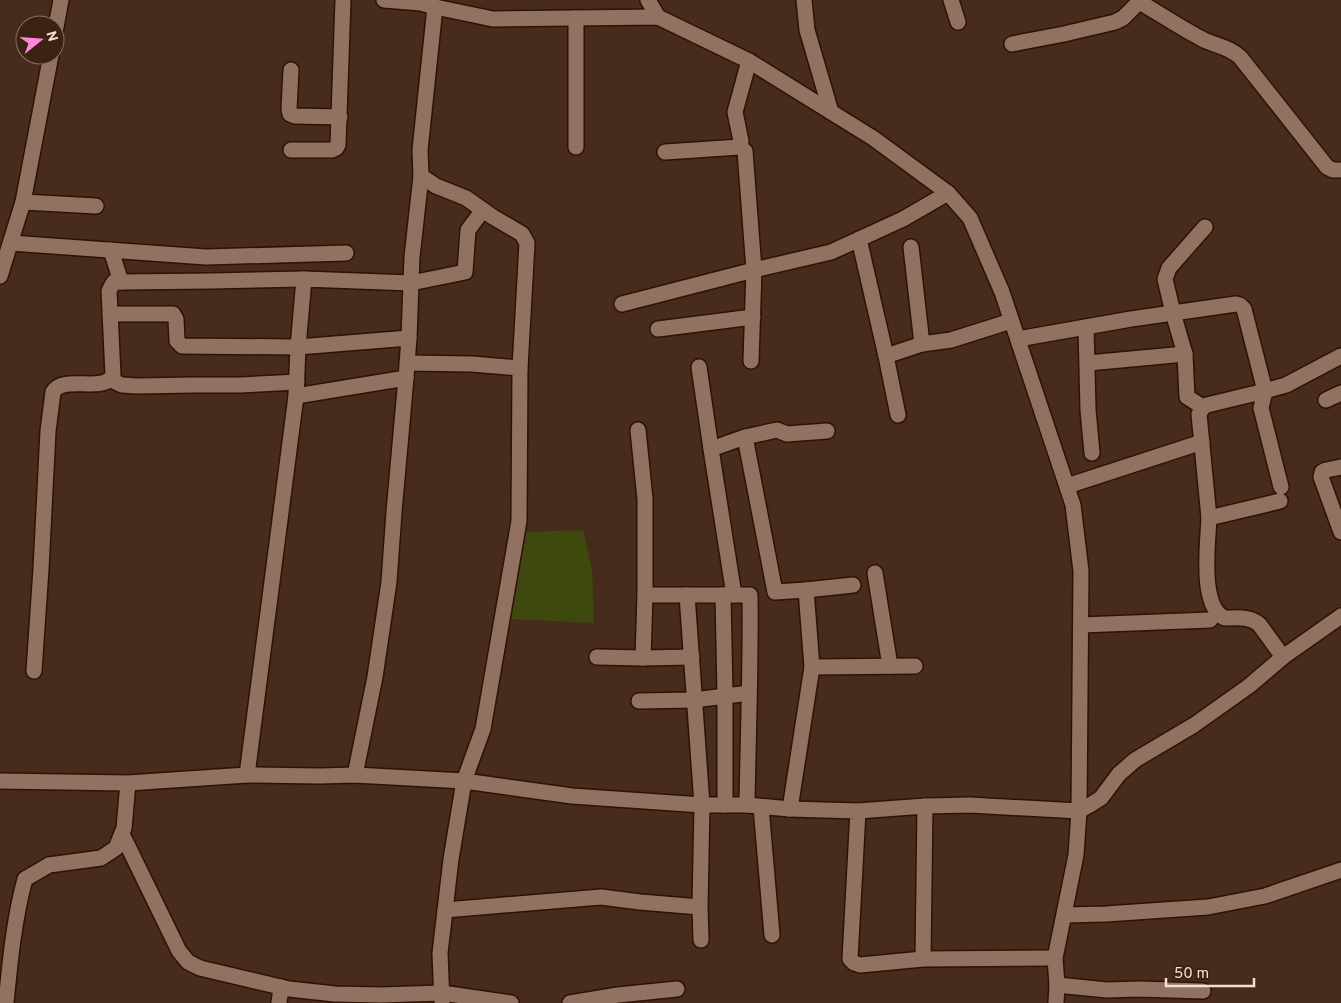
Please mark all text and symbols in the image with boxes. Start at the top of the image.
north arrow [15,15,65,65]
text: N [41,29,61,44]
scale bar [1166,956,1254,988]
text: 50 m [1174,965,1209,984]

